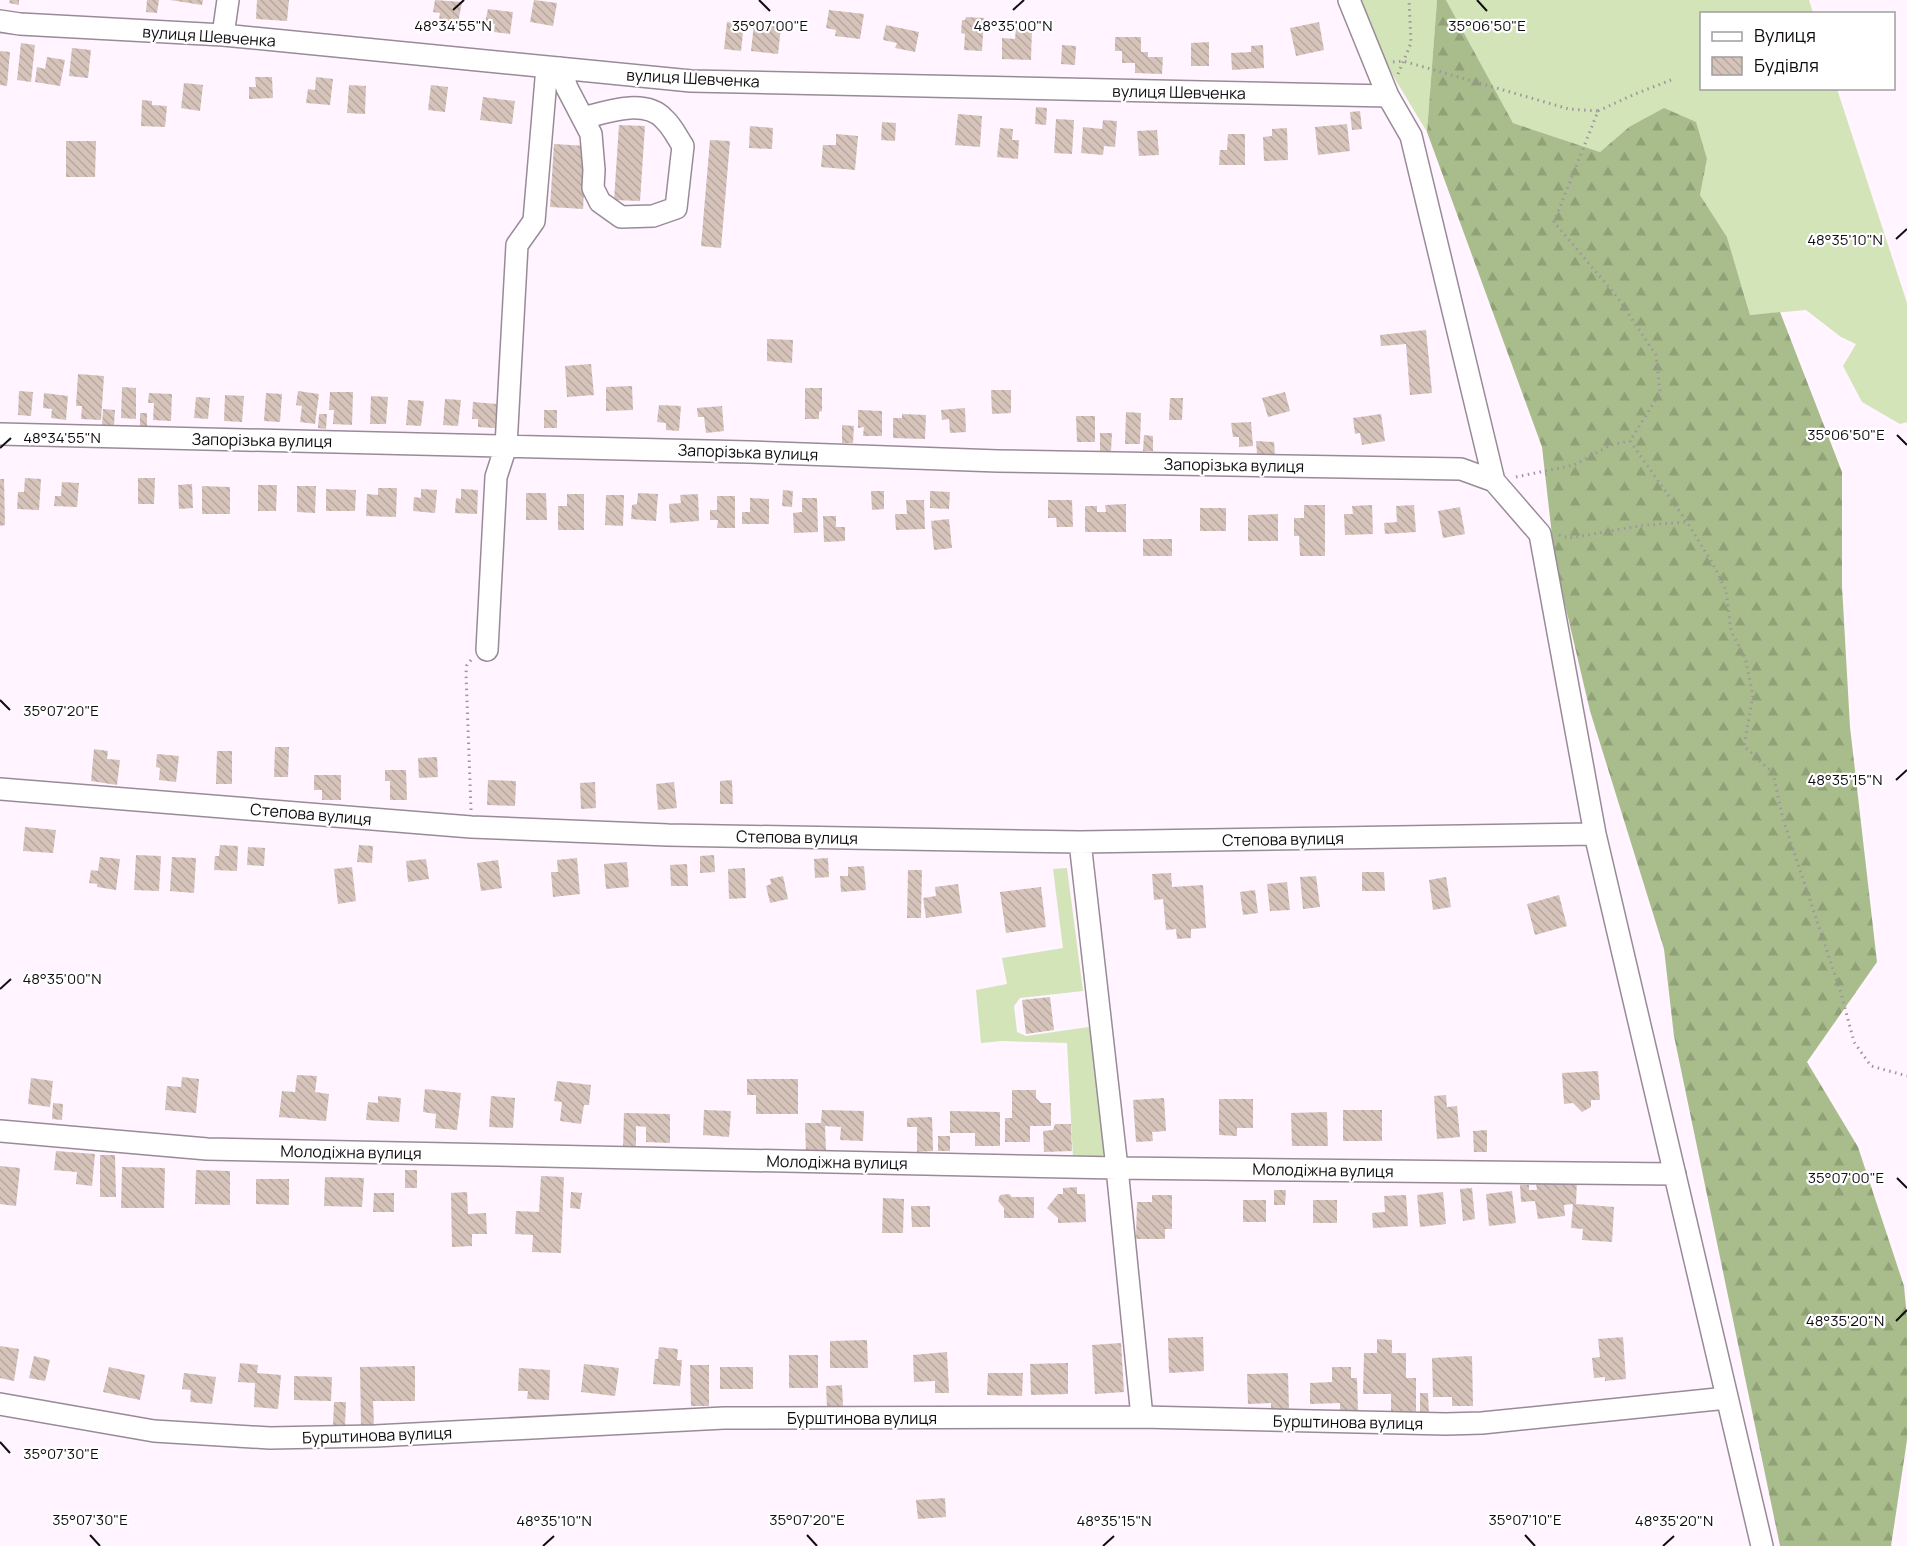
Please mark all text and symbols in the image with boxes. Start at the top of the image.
legend [1700,12,1895,90]
text: 48°34'55"N [414,15,492,36]
text: 35°07'00"E [732,15,808,36]
text: 48°35'00"N [974,15,1052,36]
text: 35°06'50"E [1448,15,1526,36]
street label: вулиця Шевченка [142,20,276,52]
text: Вулиця [1754,23,1816,47]
text: Будівля [1754,53,1819,77]
street label: вулиця Шевченка [626,64,760,92]
street label: вулиця Шевченка [1112,80,1246,104]
text: 48°35'10"N [1807,229,1883,250]
text: 35°06'50"E [1807,424,1885,445]
text: 48°34'55"N [23,427,101,448]
street label: Запорізька вулиця [192,428,332,452]
street label: Запорізька вулиця [677,439,819,465]
street label: Запорізька вулиця [1164,453,1304,477]
text: 35°07'20"E [23,700,99,721]
text: 48°35'15"N [1807,769,1883,790]
street label: Степова вулиця [249,798,373,830]
street label: Степова вулиця [736,825,858,849]
street label: Степова вулиця [1222,827,1344,851]
text: 48°35'00"N [23,968,101,989]
street label: Молодіжна вулиця [280,1140,422,1164]
street label: Молодіжна вулиця [766,1150,908,1174]
street label: Молодіжна вулиця [1252,1158,1394,1182]
text: 35°07'00"E [1808,1167,1884,1188]
text: 48°35'20"N [1806,1310,1884,1331]
street label: Бурштинова вулиця [787,1407,937,1429]
street label: Бурштинова вулиця [1273,1410,1423,1434]
street label: Бурштинова вулиця [302,1421,452,1449]
text: 35°07'30"E [23,1443,99,1464]
text: 35°07'30"E [52,1509,128,1530]
text: 35°07'20"E [769,1509,845,1530]
text: 35°07'10"E [1488,1509,1562,1530]
text: 48°35'10"N [516,1510,592,1531]
text: 48°35'15"N [1076,1510,1152,1531]
text: 48°35'20"N [1635,1510,1713,1531]

